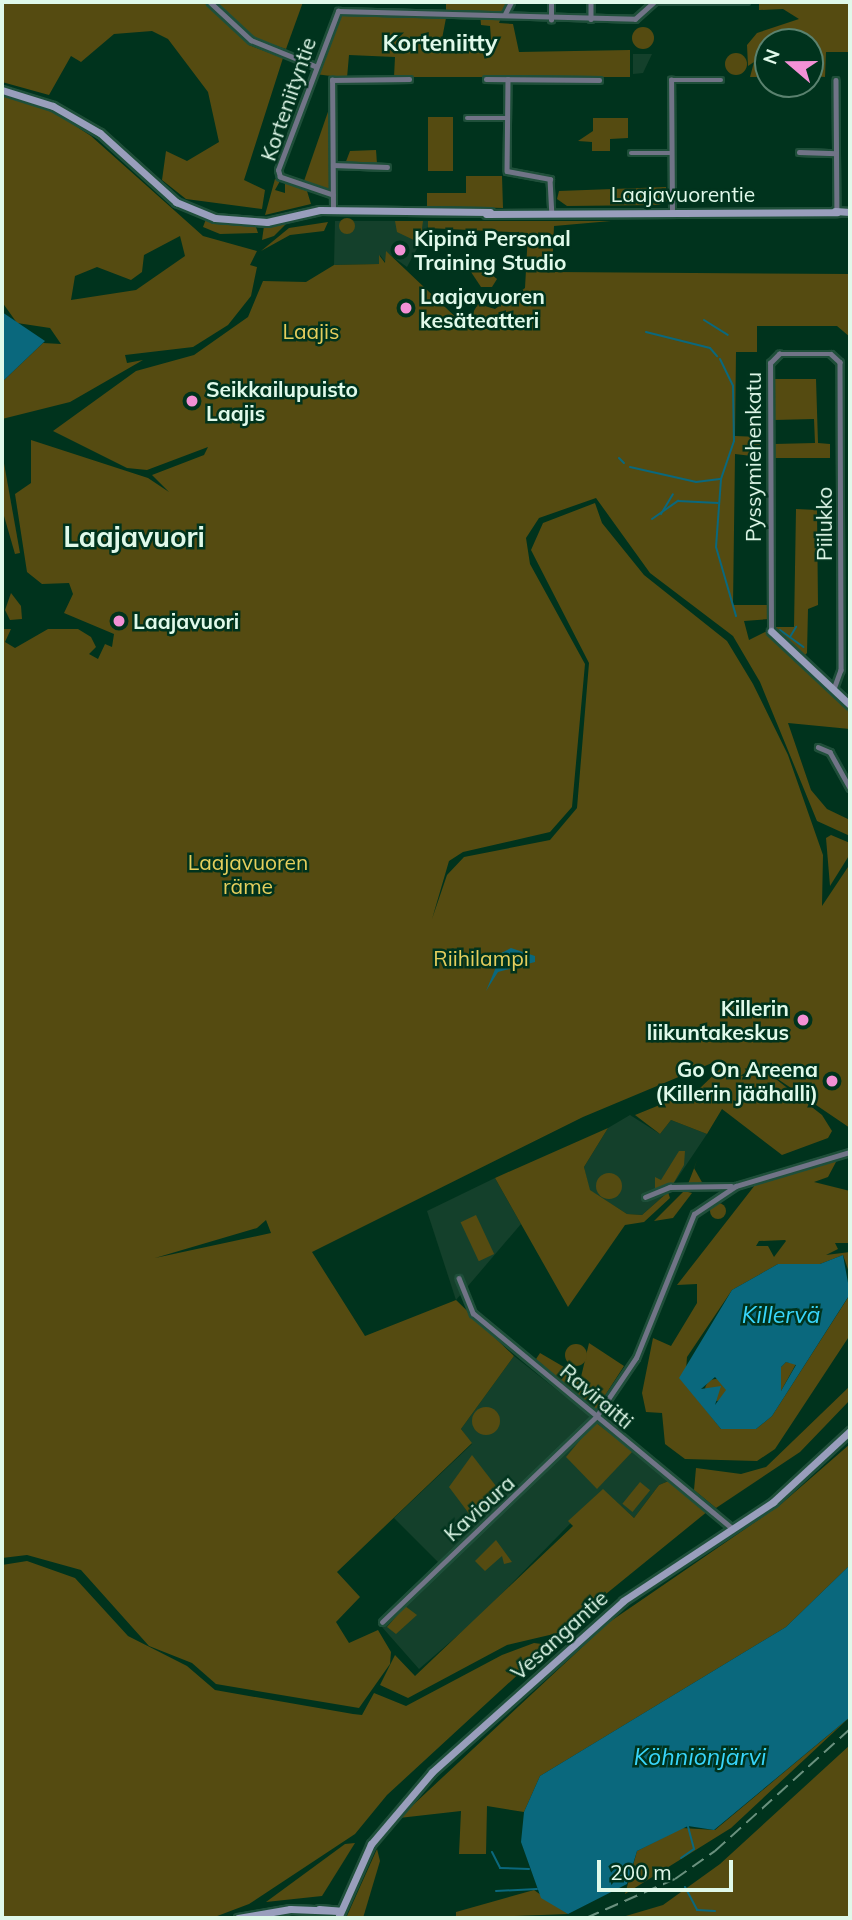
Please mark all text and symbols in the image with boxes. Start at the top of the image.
north arrow [754,28,824,98]
district label: Korteniitty [383,29,497,57]
street label: Korteniityntie [255,34,321,164]
text: N [757,46,785,67]
street label: Laajavuorentie [611,181,755,207]
place label: Kipinä Personal Training Studio [414,225,571,275]
marker: Kipinä Personal Training Studio [392,242,408,258]
place label: Laajavuoren kesäteatteri [420,283,545,333]
marker: Laajavuoren kesäteatteri [398,300,414,316]
park label: Laajis [282,318,340,344]
street label: Pyssymiehenkatu [740,372,766,542]
place label: Seikkailupuisto Laajis [206,376,358,426]
marker: Seikkailupuisto Laajis [184,393,200,409]
street label: Piilukko [811,487,837,561]
district label: Laajavuori [63,520,205,554]
place label: Laajavuori [133,608,239,634]
marker: Laajavuori [111,613,127,629]
park label: Laajavuoren räme [188,849,308,899]
park label: Riihilampi [433,945,529,971]
place label: Killerin liikuntakeskus [647,995,789,1045]
marker: Killerin liikuntakeskus [795,1012,811,1028]
place label: Go On Areena (Killerin jäähalli) [655,1056,818,1106]
marker: Go On Areena (Killerin jäähalli) [824,1073,840,1089]
water label: Killervä [742,1301,820,1329]
street label: Raviraitti [555,1358,639,1434]
street label: Kavioura [439,1470,519,1546]
street label: Vesangantie [505,1585,613,1685]
water label: Köhniönjärvi [634,1743,766,1771]
scale bar [600,1846,736,1890]
text: 200 m [610,1859,672,1885]

